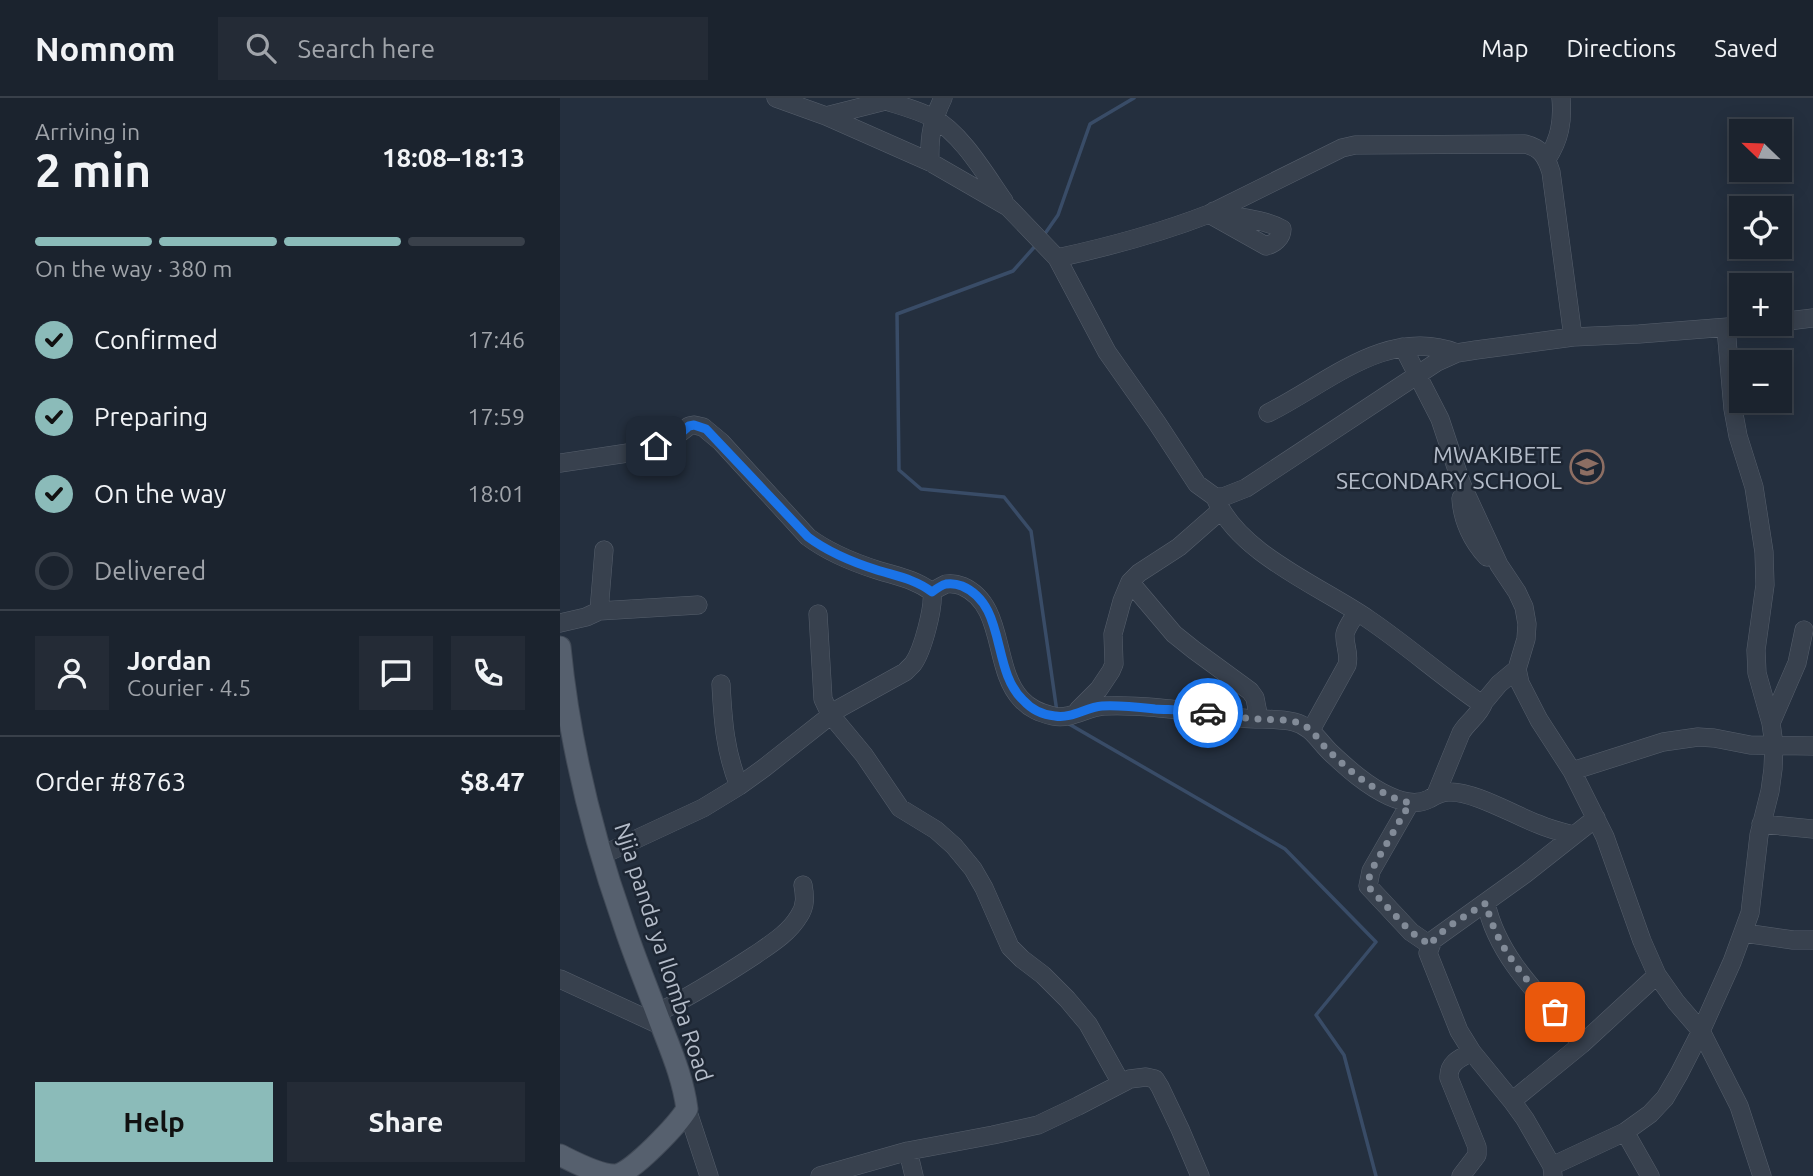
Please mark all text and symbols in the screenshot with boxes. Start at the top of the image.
search box [218,17,708,80]
icon: search [242,29,280,67]
text: Nomnom [35,30,176,67]
text: Search here [298,34,435,63]
text: Map [1481,35,1528,62]
text: Directions [1566,35,1676,62]
text: Saved [1714,35,1778,62]
text: Arriving in [35,119,140,144]
north arrow [1729,119,1792,182]
map controls [1729,119,1792,413]
text: 18:08–18:13 [382,143,525,172]
text: 2 min [35,144,151,196]
button: locate [1729,196,1792,259]
text: On the way · 380 m [35,256,232,281]
button: + [1729,273,1792,336]
icon: check [35,321,73,359]
text: Confirmed [94,325,218,354]
text: 17:46 [467,327,525,352]
button: − [1729,350,1792,413]
icon: check [35,398,73,436]
text: Preparing [94,402,208,431]
text: 17:59 [467,404,525,429]
pin [626,416,686,476]
icon: home [637,427,675,465]
place label: MWAKIBETE SECONDARY SCHOOL [1336,442,1562,493]
school or university icon: MWAKIBETE SECONDARY SCHOOL [1568,448,1606,486]
icon: check [35,475,73,513]
text: On the way [94,479,226,508]
text: 18:01 [467,481,525,506]
text: Delivered [94,556,206,585]
button: person [35,636,109,710]
button: chat [359,636,433,710]
button: phone [451,636,525,710]
text: Jordan [127,646,212,675]
text: Courier · 4.5 [127,675,251,700]
courier [1173,678,1243,748]
icon: car [1189,694,1227,732]
text: Order #8763 [35,767,186,796]
text: $8.47 [460,767,525,796]
street label: Njia panda ya Ilomba Road [610,819,718,1085]
pin [1525,982,1585,1042]
icon: bag [1536,993,1574,1031]
button: Help [35,1082,273,1162]
button: Share [287,1082,525,1162]

